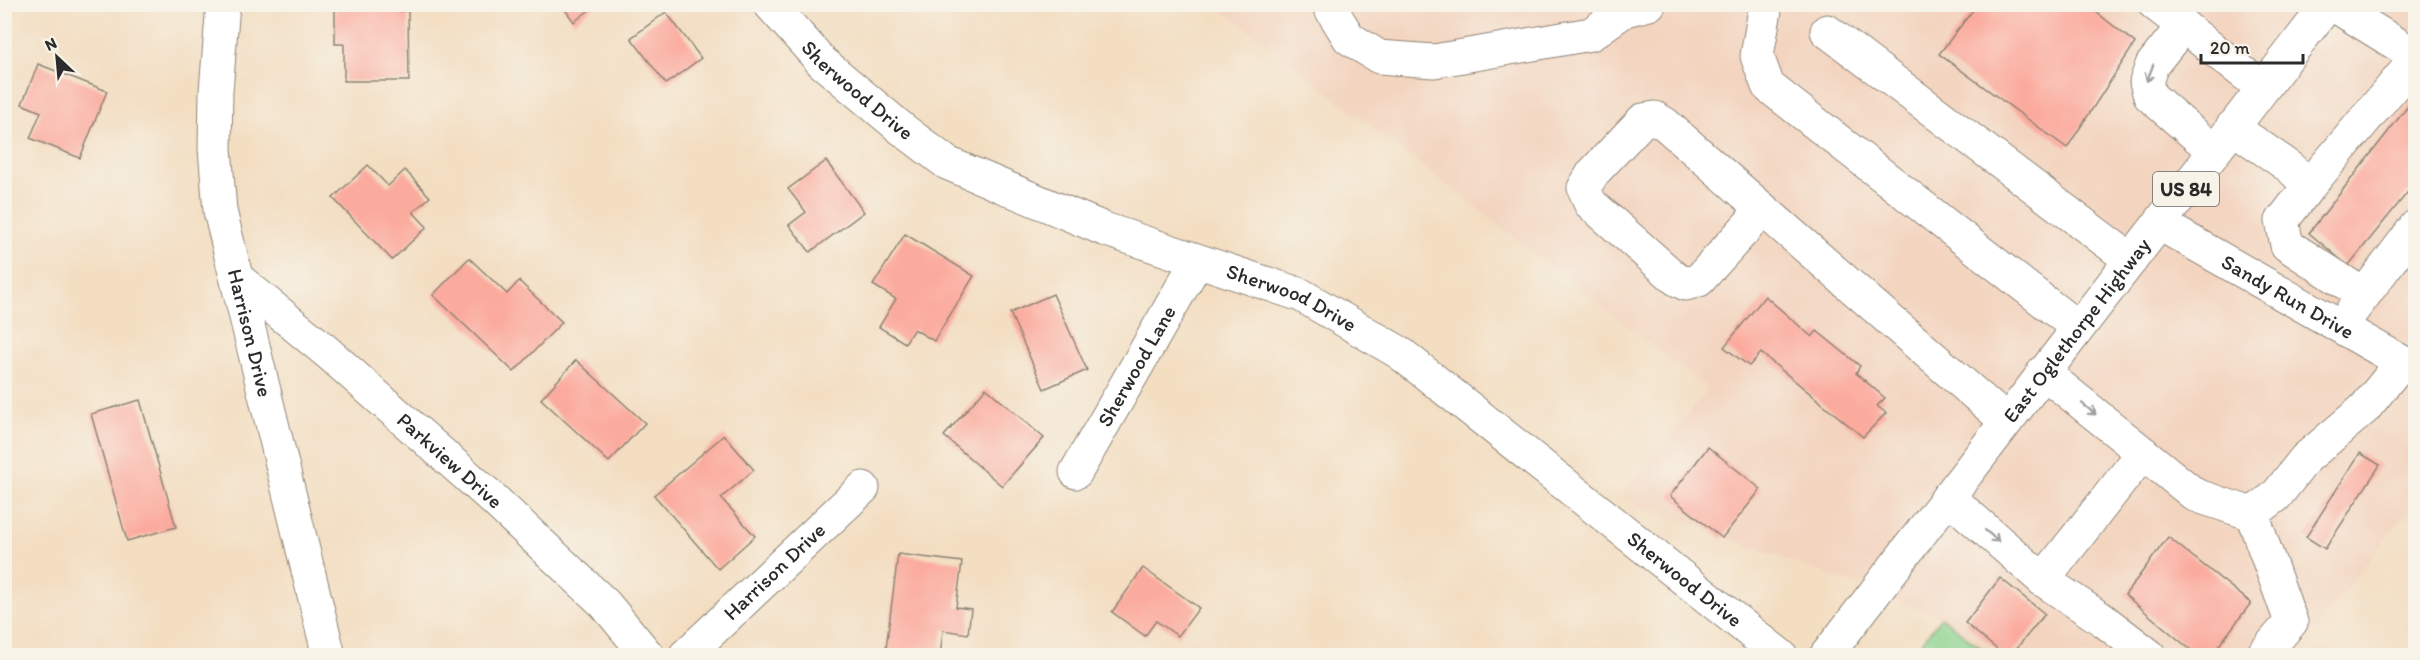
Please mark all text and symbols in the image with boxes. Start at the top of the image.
north arrow [27,27,87,87]
scale bar [2201,27,2303,65]
text: N [42,33,60,55]
street label: Sherwood Drive [796,35,918,145]
text: 20 m [2210,37,2250,59]
one-way arrow [2144,63,2155,82]
road number: US 84 [2153,172,2219,206]
street label: East Oglethorpe Highway [1997,233,2155,427]
street label: Sandy Run Drive [2217,249,2359,344]
street label: Sherwood Drive [1223,258,1361,337]
street label: Harrison Drive [223,266,278,399]
street label: Sherwood Lane [1092,301,1181,431]
one-way arrow [2081,402,2096,416]
street label: Parkview Drive [392,407,508,513]
street label: Harrison Drive [718,517,830,625]
street label: Sherwood Drive [1622,526,1747,632]
one-way arrow [1984,529,1999,543]

